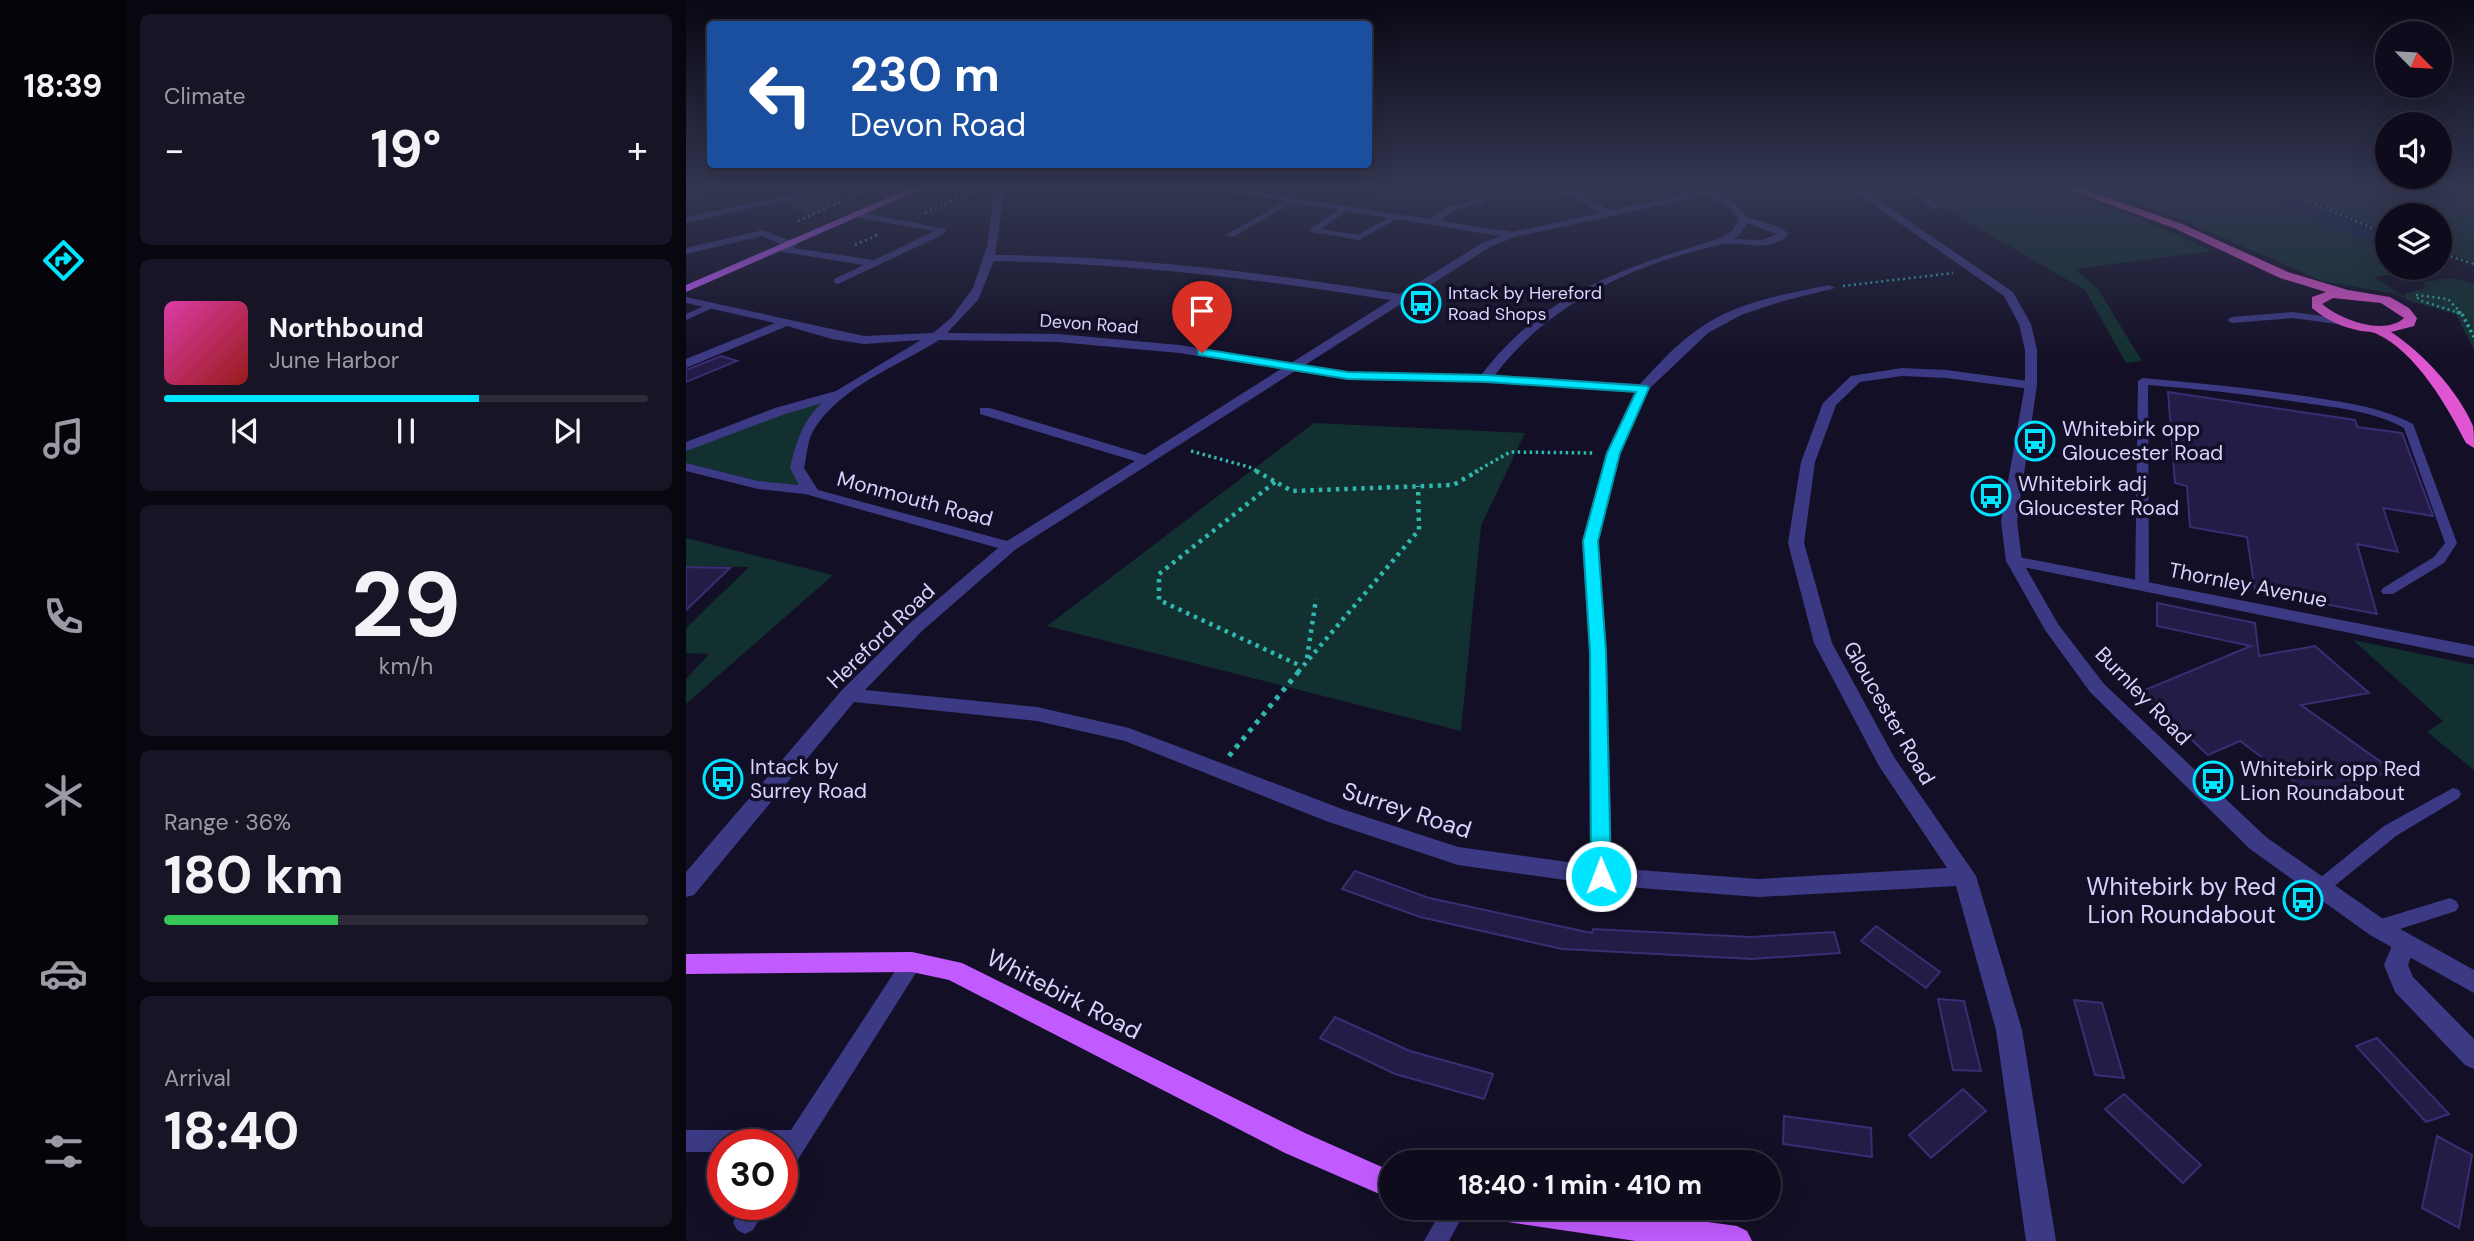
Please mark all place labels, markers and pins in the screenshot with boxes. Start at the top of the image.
pin [1172,281,1232,353]
place label: Intack by Hereford Road Shops [1448,281,1602,326]
bus stop icon: Intack by Hereford Road Shops [1400,282,1442,324]
place label: Whitebirk opp Gloucester Road [2062,415,2223,467]
bus stop icon: Whitebirk opp Gloucester Road [2014,420,2056,462]
place label: Whitebirk adj Gloucester Road [2018,470,2179,522]
bus stop icon: Whitebirk adj Gloucester Road [1970,475,2012,517]
place label: Intack by Surrey Road [750,753,867,805]
place label: Whitebirk opp Red Lion Roundabout [2240,755,2421,807]
bus stop icon: Intack by Surrey Road [702,758,744,800]
bus stop icon: Whitebirk opp Red Lion Roundabout [2192,760,2234,802]
place label: Whitebirk by Red Lion Roundabout [2086,871,2276,930]
bus stop icon: Whitebirk by Red Lion Roundabout [2282,879,2324,921]

